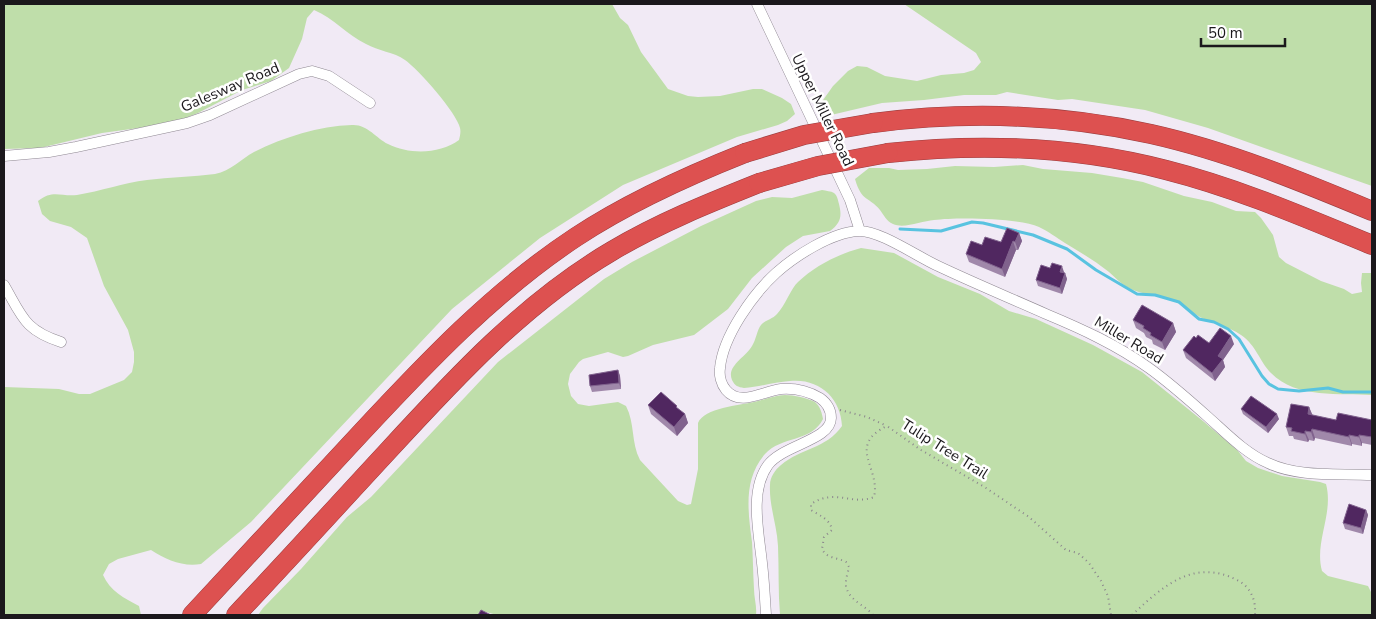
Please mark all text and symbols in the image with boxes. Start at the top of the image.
scale bar [1201,15,1285,47]
text: 50 m [1208,23,1243,43]
street label: Upper Miller Road [787,50,859,170]
street label: Galesway Road [178,57,282,117]
street label: Miller Road [1091,312,1167,368]
street label: Tulip Tree Trail [898,414,993,484]

